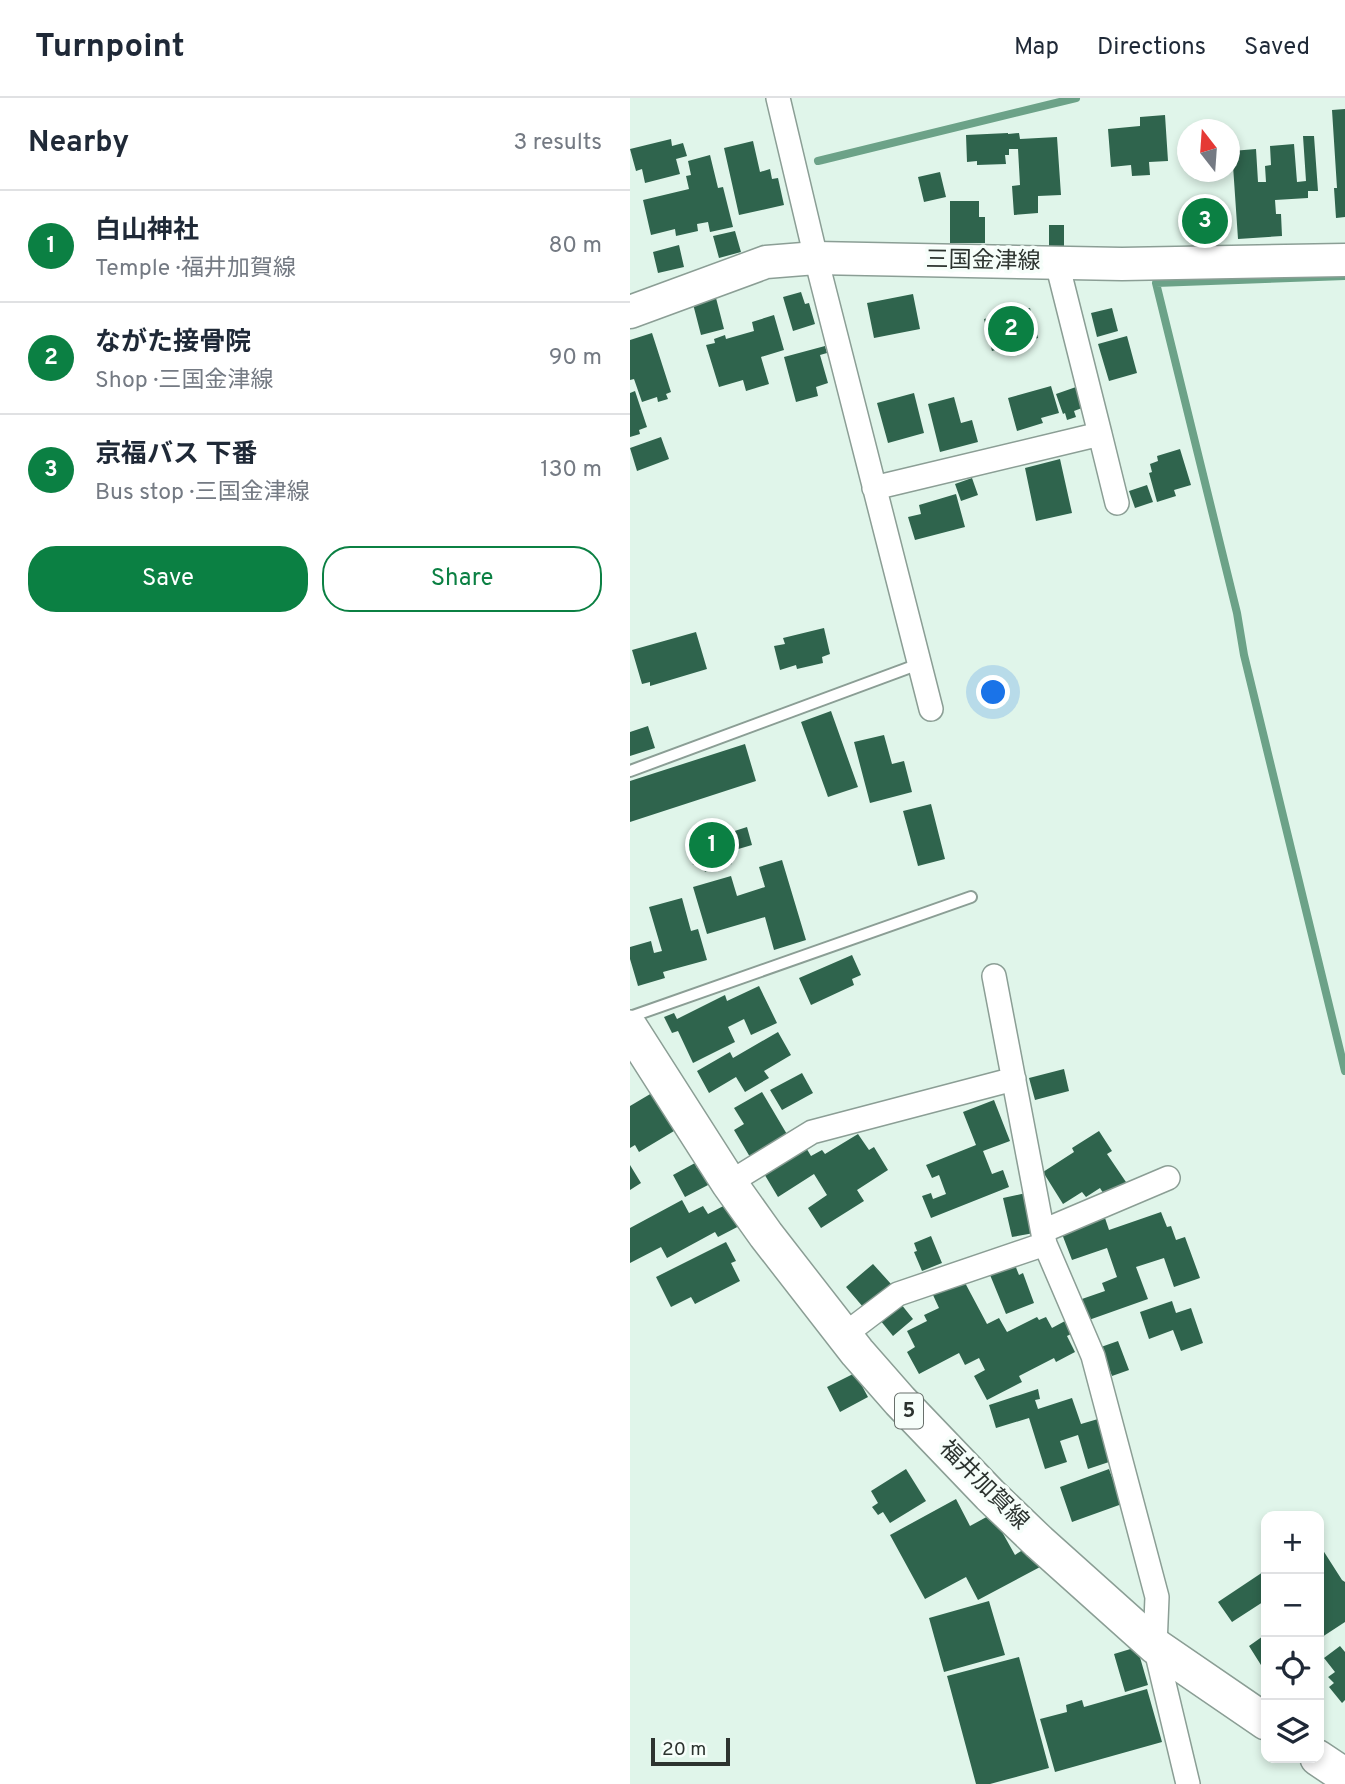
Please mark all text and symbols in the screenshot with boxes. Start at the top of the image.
text: Turnpoint [35,27,185,69]
text: Map [1014,33,1059,63]
text: Directions [1097,33,1206,63]
text: Saved [1244,33,1310,63]
north arrow [1177,119,1240,182]
text: Nearby [28,125,129,162]
text: 3 results [513,129,602,158]
pin: 3 [1182,195,1228,247]
text: 白山神社 [95,215,199,248]
text: 1 [46,232,56,261]
text: 80 m [549,232,602,261]
street label: 三国金津線 [925,246,1041,278]
text: Temple · 福井加賀線 [95,255,296,284]
pin: 2 [988,303,1034,355]
text: ながた接骨院 [95,327,251,360]
text: 2 [44,344,58,373]
text: 90 m [549,344,602,373]
text: Shop · 三国金津線 [95,367,274,396]
text: 京福バス 下番 [95,439,258,472]
text: 3 [44,456,58,485]
text: 130 m [540,456,602,485]
text: Bus stop · 三国金津線 [95,479,310,508]
button: Save [28,546,308,612]
button: Share [322,546,602,612]
your location [976,675,1010,709]
pin: 1 [689,819,735,871]
road number: 5 [895,1394,923,1428]
street label: 福井加賀線 [932,1435,1034,1537]
map controls [1261,1511,1324,1763]
button: + [1261,1511,1324,1574]
button: − [1261,1574,1324,1637]
button: locate [1261,1637,1324,1700]
button: layers [1261,1700,1324,1763]
scale bar [651,1735,730,1767]
text: 20 m [662,1738,706,1762]

